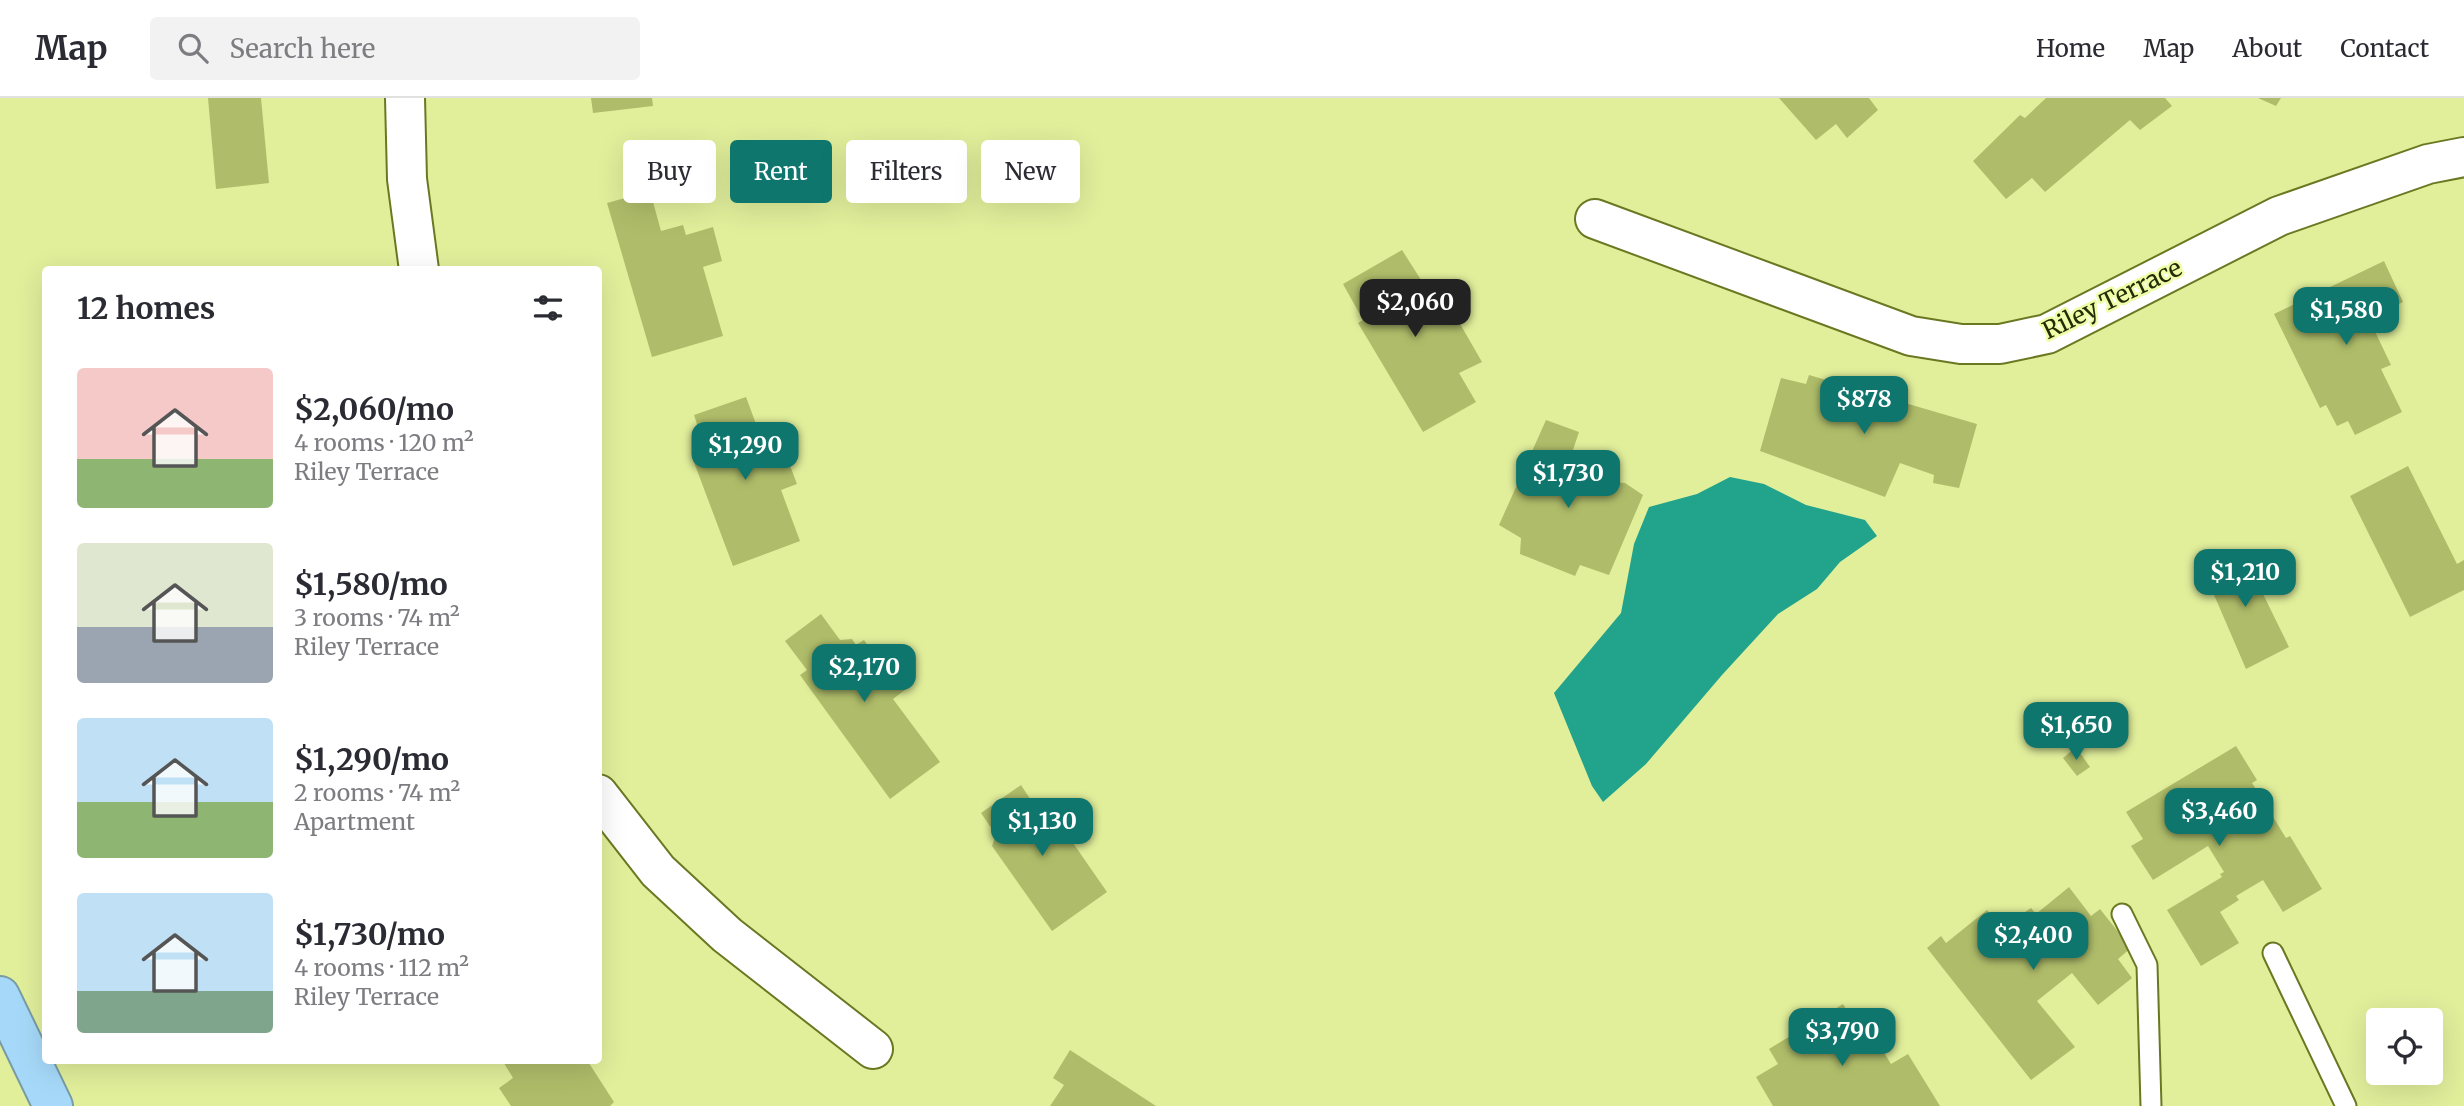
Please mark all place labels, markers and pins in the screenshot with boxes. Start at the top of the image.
pin: $2,060 [1358,280,1472,339]
pin: $1,580 [2289,288,2403,347]
pin: $878 [1823,376,1905,436]
pin: $1,290 [688,422,802,482]
pin: $1,730 [1511,450,1625,510]
pin: $1,210 [2188,550,2302,609]
pin: $2,170 [807,644,921,704]
pin: $1,650 [2019,702,2133,762]
pin: $3,460 [2162,788,2276,848]
pin: $1,130 [985,798,1099,858]
pin: $2,400 [1976,912,2090,972]
pin: $3,790 [1785,1009,1899,1068]

